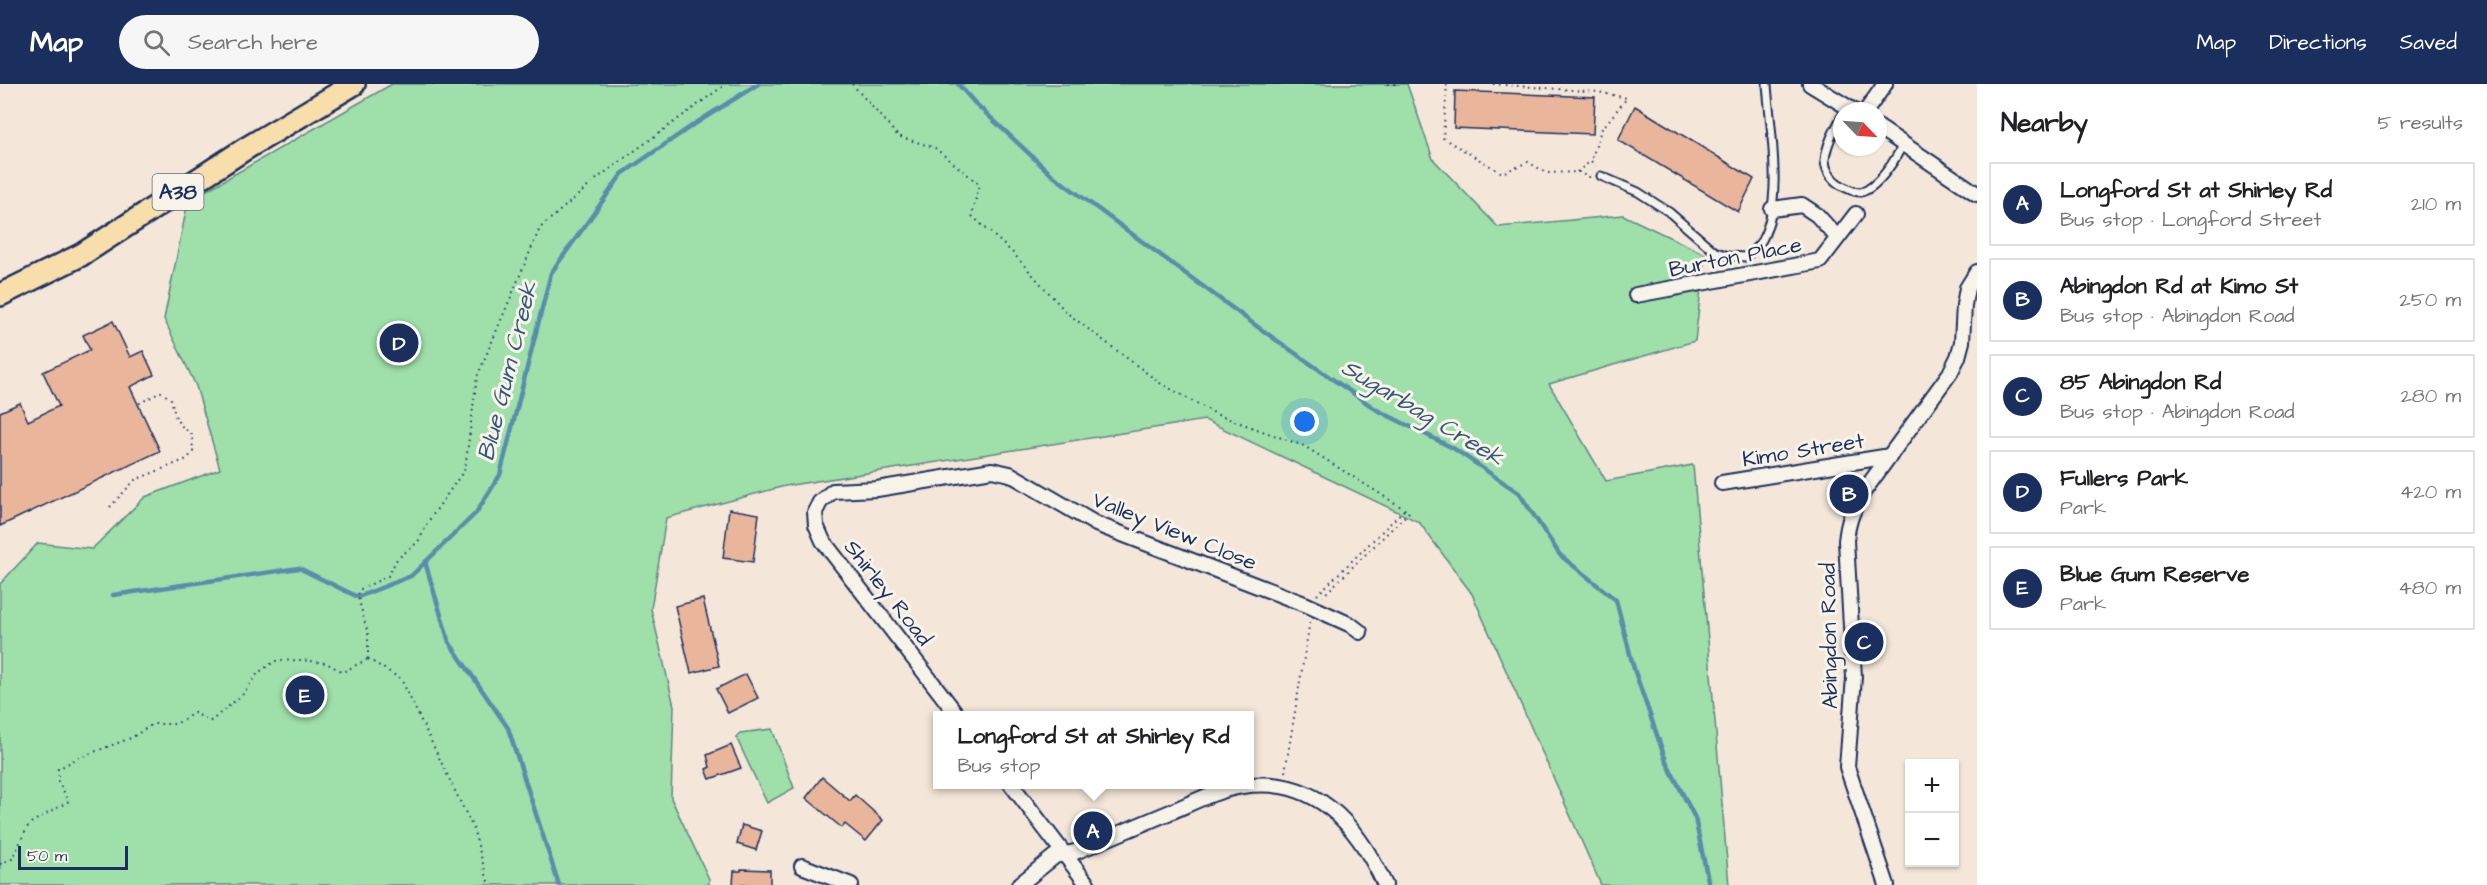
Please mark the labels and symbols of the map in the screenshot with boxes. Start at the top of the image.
north arrow [1833,102,1887,156]
road number: A38 [152,174,204,210]
street label: Burton Place [1666,229,1804,286]
water label: Blue Gum Creek [469,277,547,464]
pin: D [380,320,418,366]
water label: Sugarbag Creek [1334,351,1511,476]
your location [1290,407,1319,436]
street label: Kimo Street [1740,426,1866,475]
pin: B [1830,472,1868,516]
street label: Valley View Close [1087,484,1261,579]
street label: Shirley Road [836,533,939,653]
street label: Abingdon Road [1813,563,1847,709]
pin: C [1844,620,1884,664]
pin: E [286,672,324,718]
pin: A [1074,808,1112,854]
scale bar [18,843,128,870]

